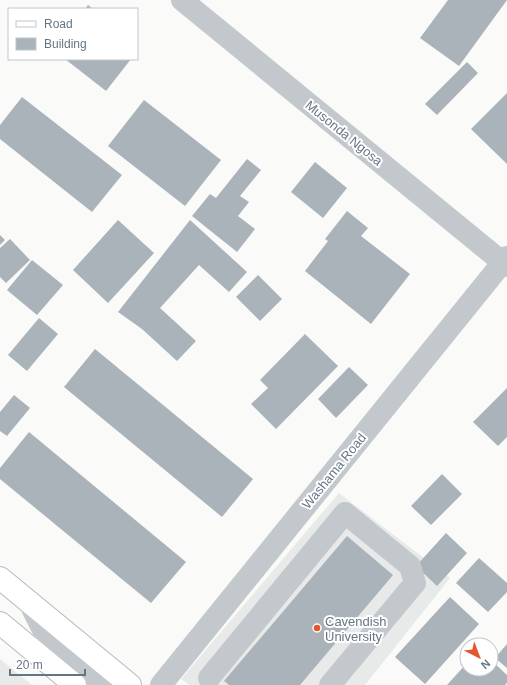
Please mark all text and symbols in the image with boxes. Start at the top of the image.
legend [8,8,138,60]
text: Road [44,17,73,31]
text: Building [44,37,87,51]
street label: Musonda Ngosa [302,97,386,169]
street label: Washama Road [299,430,369,512]
place label: Cavendish University [325,614,386,644]
marker: Cavendish University [312,623,322,633]
north arrow [459,637,499,677]
scale bar [10,651,85,677]
text: N [479,657,493,672]
text: 20 m [16,658,43,672]

